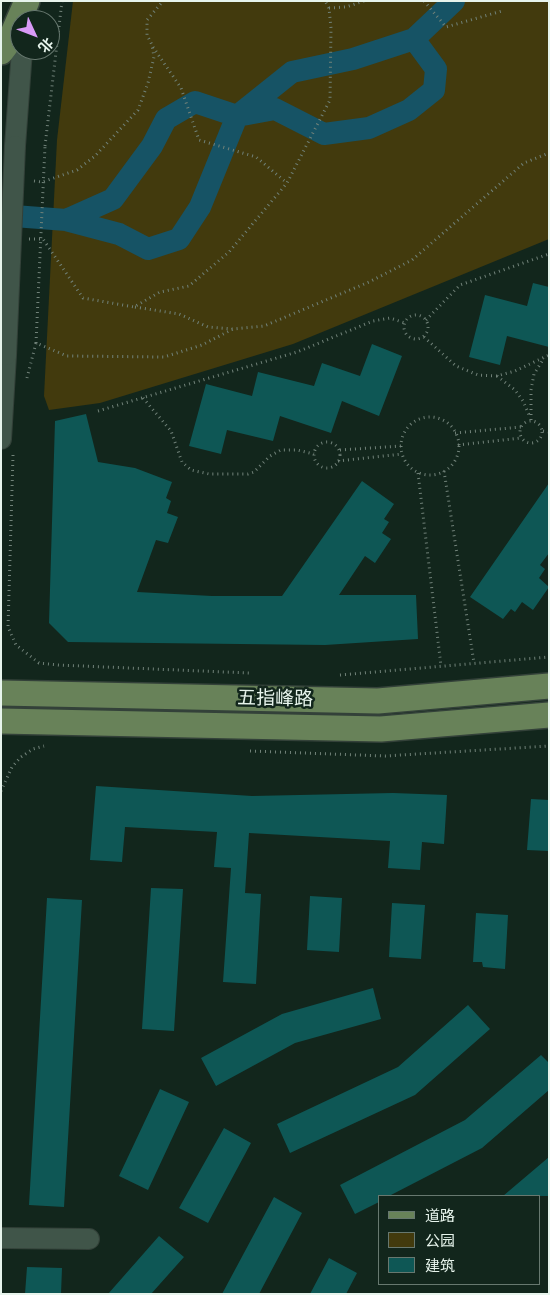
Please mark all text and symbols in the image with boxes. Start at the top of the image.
north arrow [10,10,60,60]
text: 北 [35,34,57,56]
street label: 五指峰路 [237,687,313,711]
legend [378,1195,540,1285]
text: 道路 [425,1207,455,1225]
text: 公园 [425,1232,455,1250]
text: 建筑 [425,1257,455,1275]

